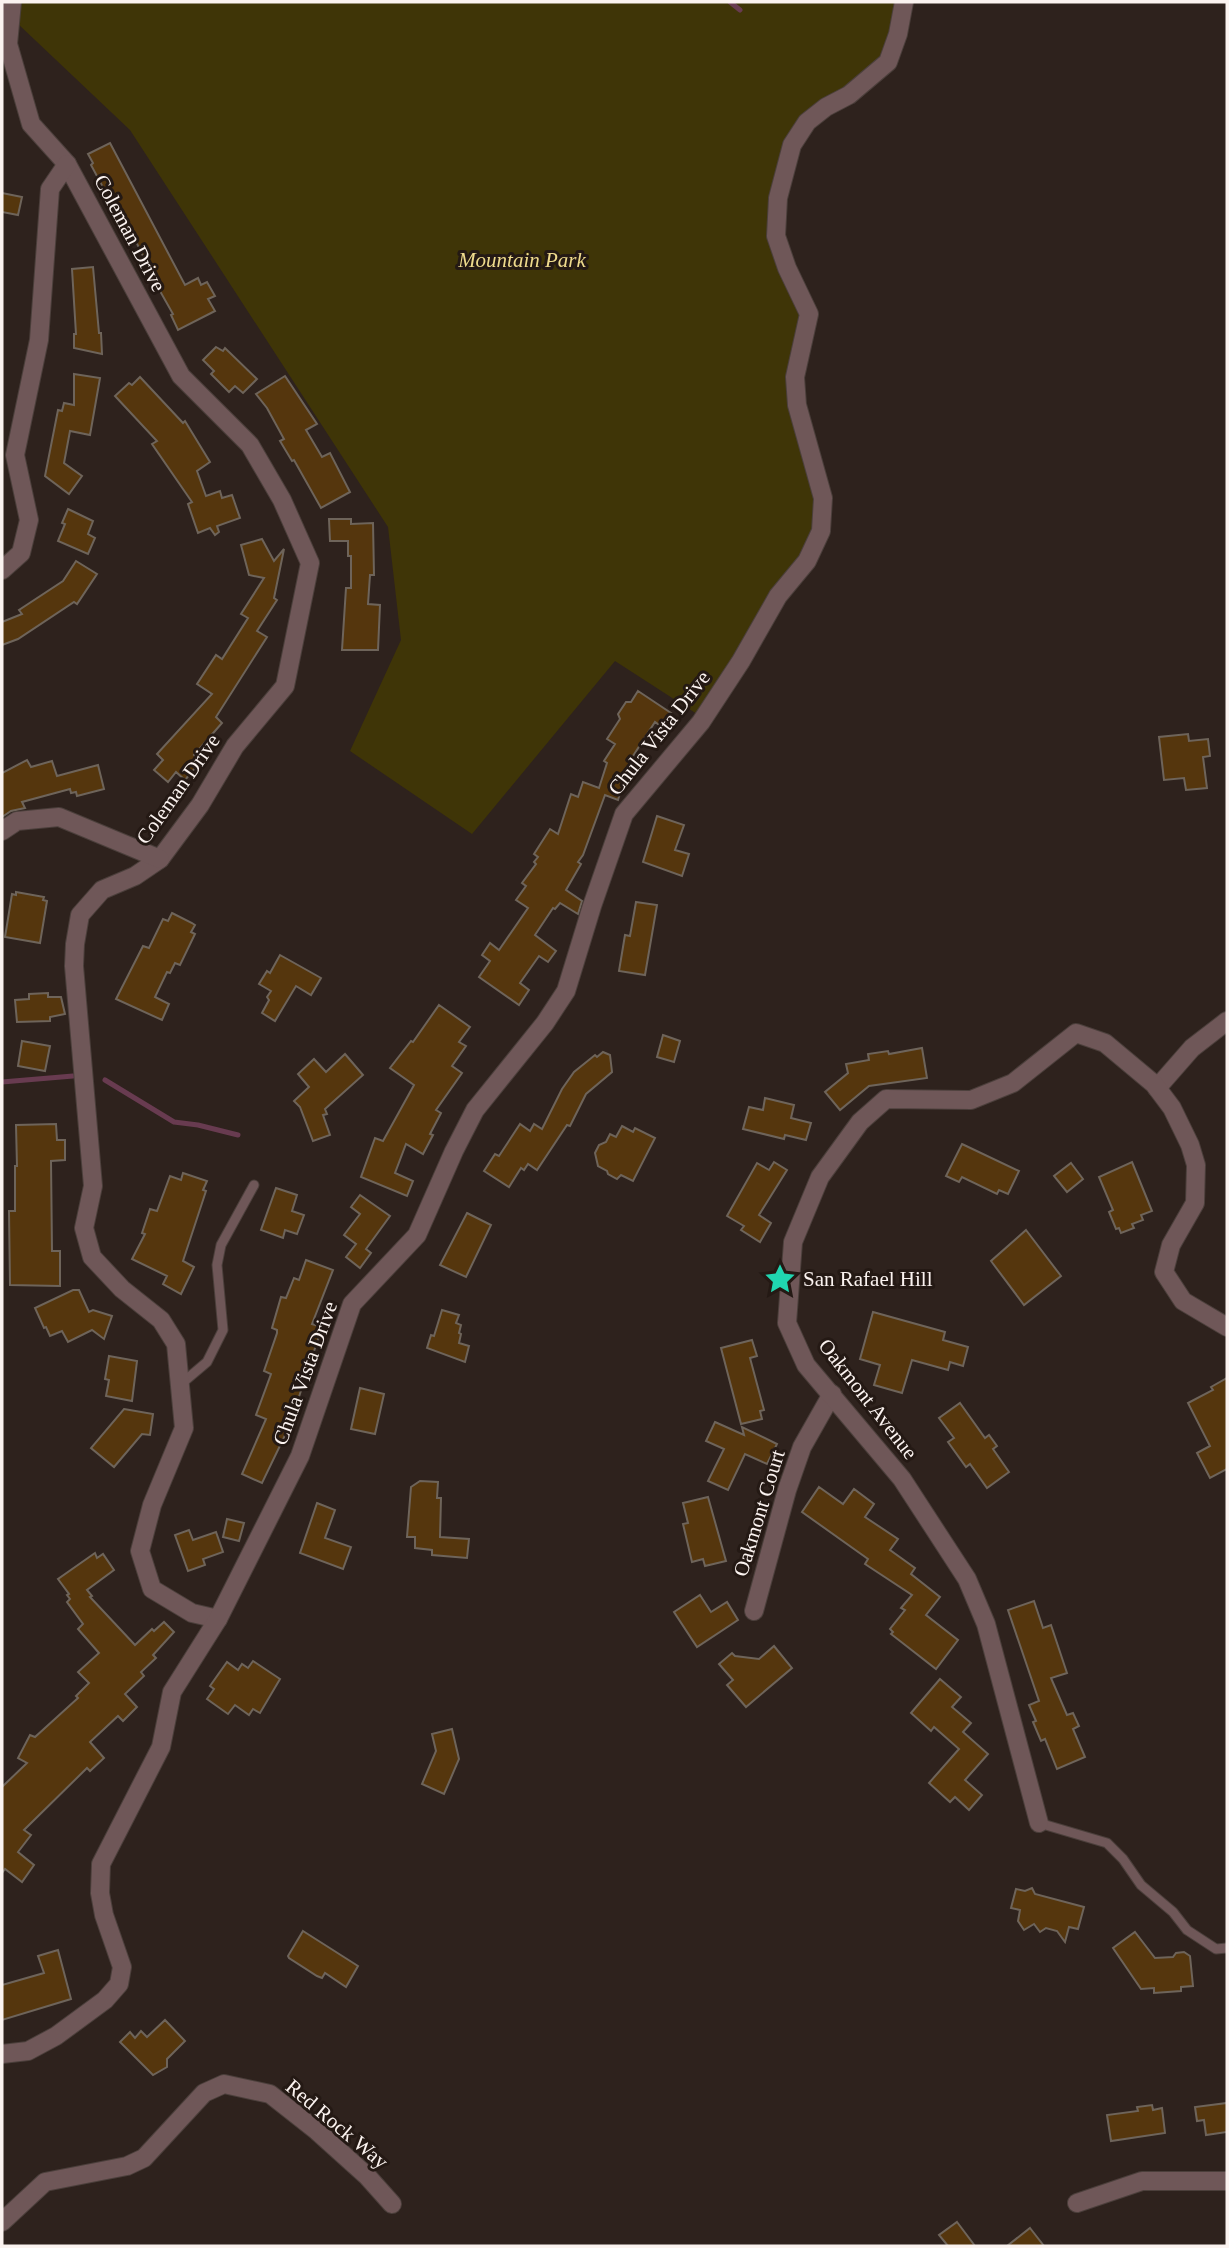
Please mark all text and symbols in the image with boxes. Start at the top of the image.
street label: Coleman Drive [89,170,171,296]
park label: Mountain Park [457,248,587,272]
street label: Chula Vista Drive [603,666,715,800]
street label: Coleman Drive [131,729,225,849]
place icon: San Rafael Hill [763,1262,797,1296]
place label: San Rafael Hill [803,1267,933,1291]
street label: Chula Vista Drive [268,1298,342,1448]
street label: Oakmont Avenue [814,1334,922,1464]
street label: Oakmont Court [728,1447,790,1579]
street label: Red Rock Way [281,2074,393,2174]

